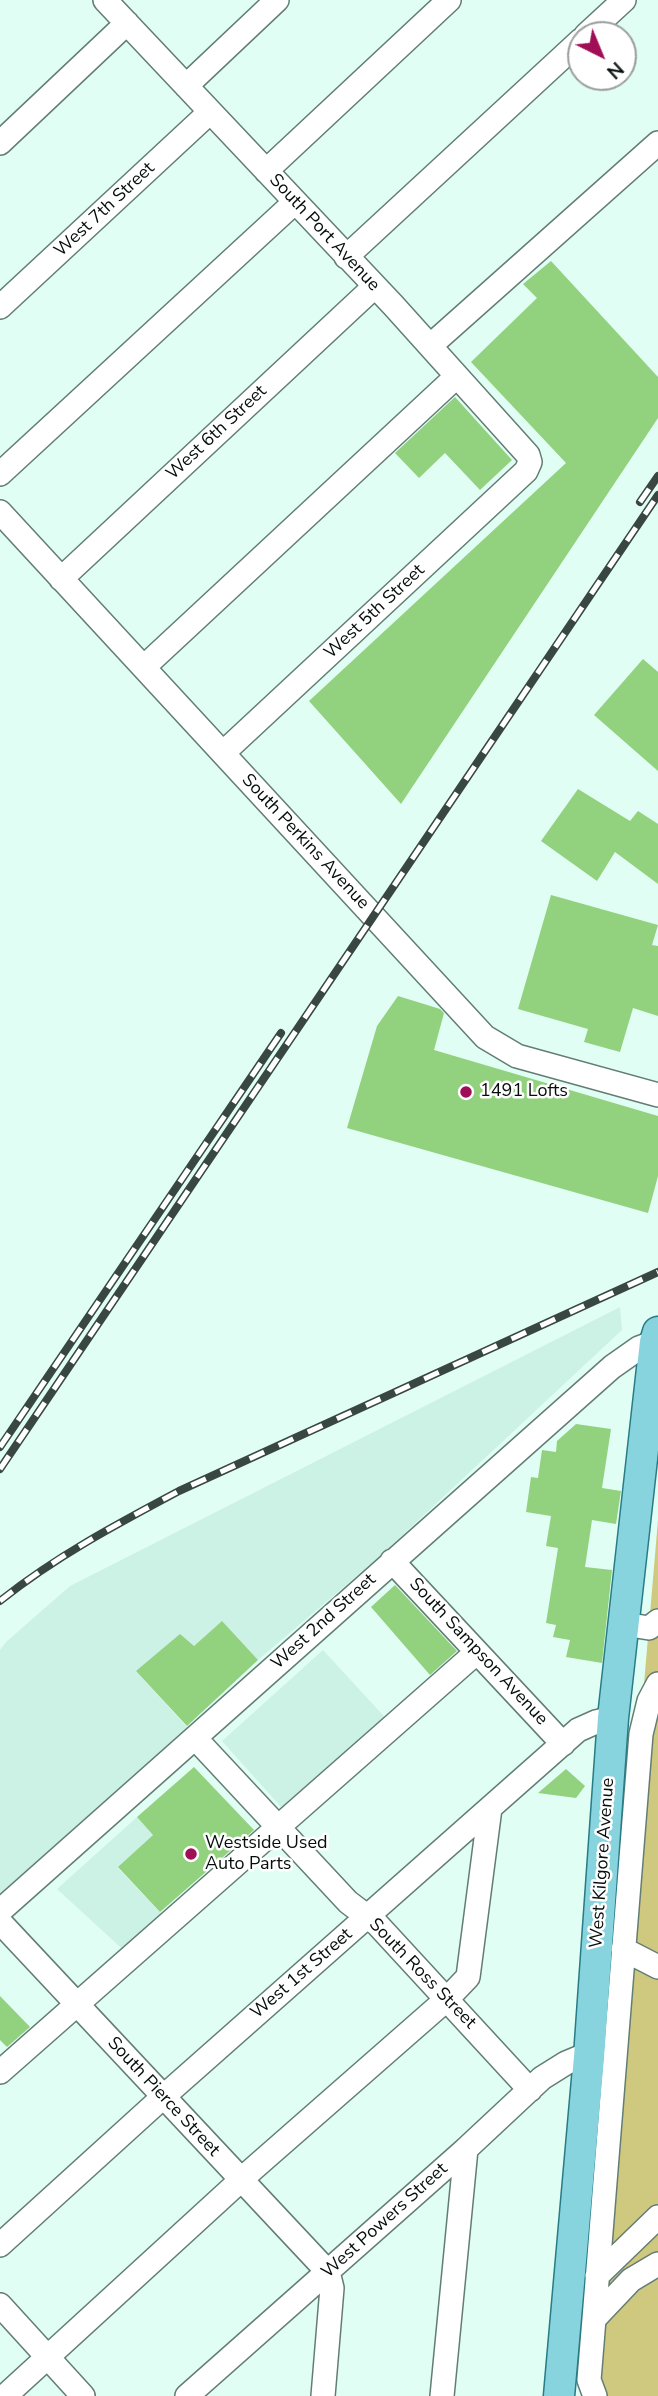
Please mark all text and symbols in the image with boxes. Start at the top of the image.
north arrow [567,21,637,91]
text: N [601,56,629,84]
street label: West 7th Street [51,158,159,262]
street label: South Port Avenue [264,170,384,296]
street label: West 6th Street [163,381,271,485]
street label: West 5th Street [321,560,429,664]
street label: South Perkins Avenue [237,770,373,914]
place label: 1491 Lofts [480,1081,568,1103]
marker: 1491 Lofts [458,1084,474,1100]
street label: West 2nd Street [267,1569,381,1675]
street label: South Sampson Avenue [404,1574,552,1730]
street label: West Kilgore Avenue [586,1777,620,1949]
place label: Westside Used Auto Parts [205,1833,328,1876]
marker: Westside Used Auto Parts [183,1846,199,1862]
street label: South Ross Street [364,1914,480,2034]
street label: West 1st Street [247,1924,357,2024]
street label: South Pierce Street [102,2033,224,2161]
street label: West Powers Street [318,2159,452,2283]

